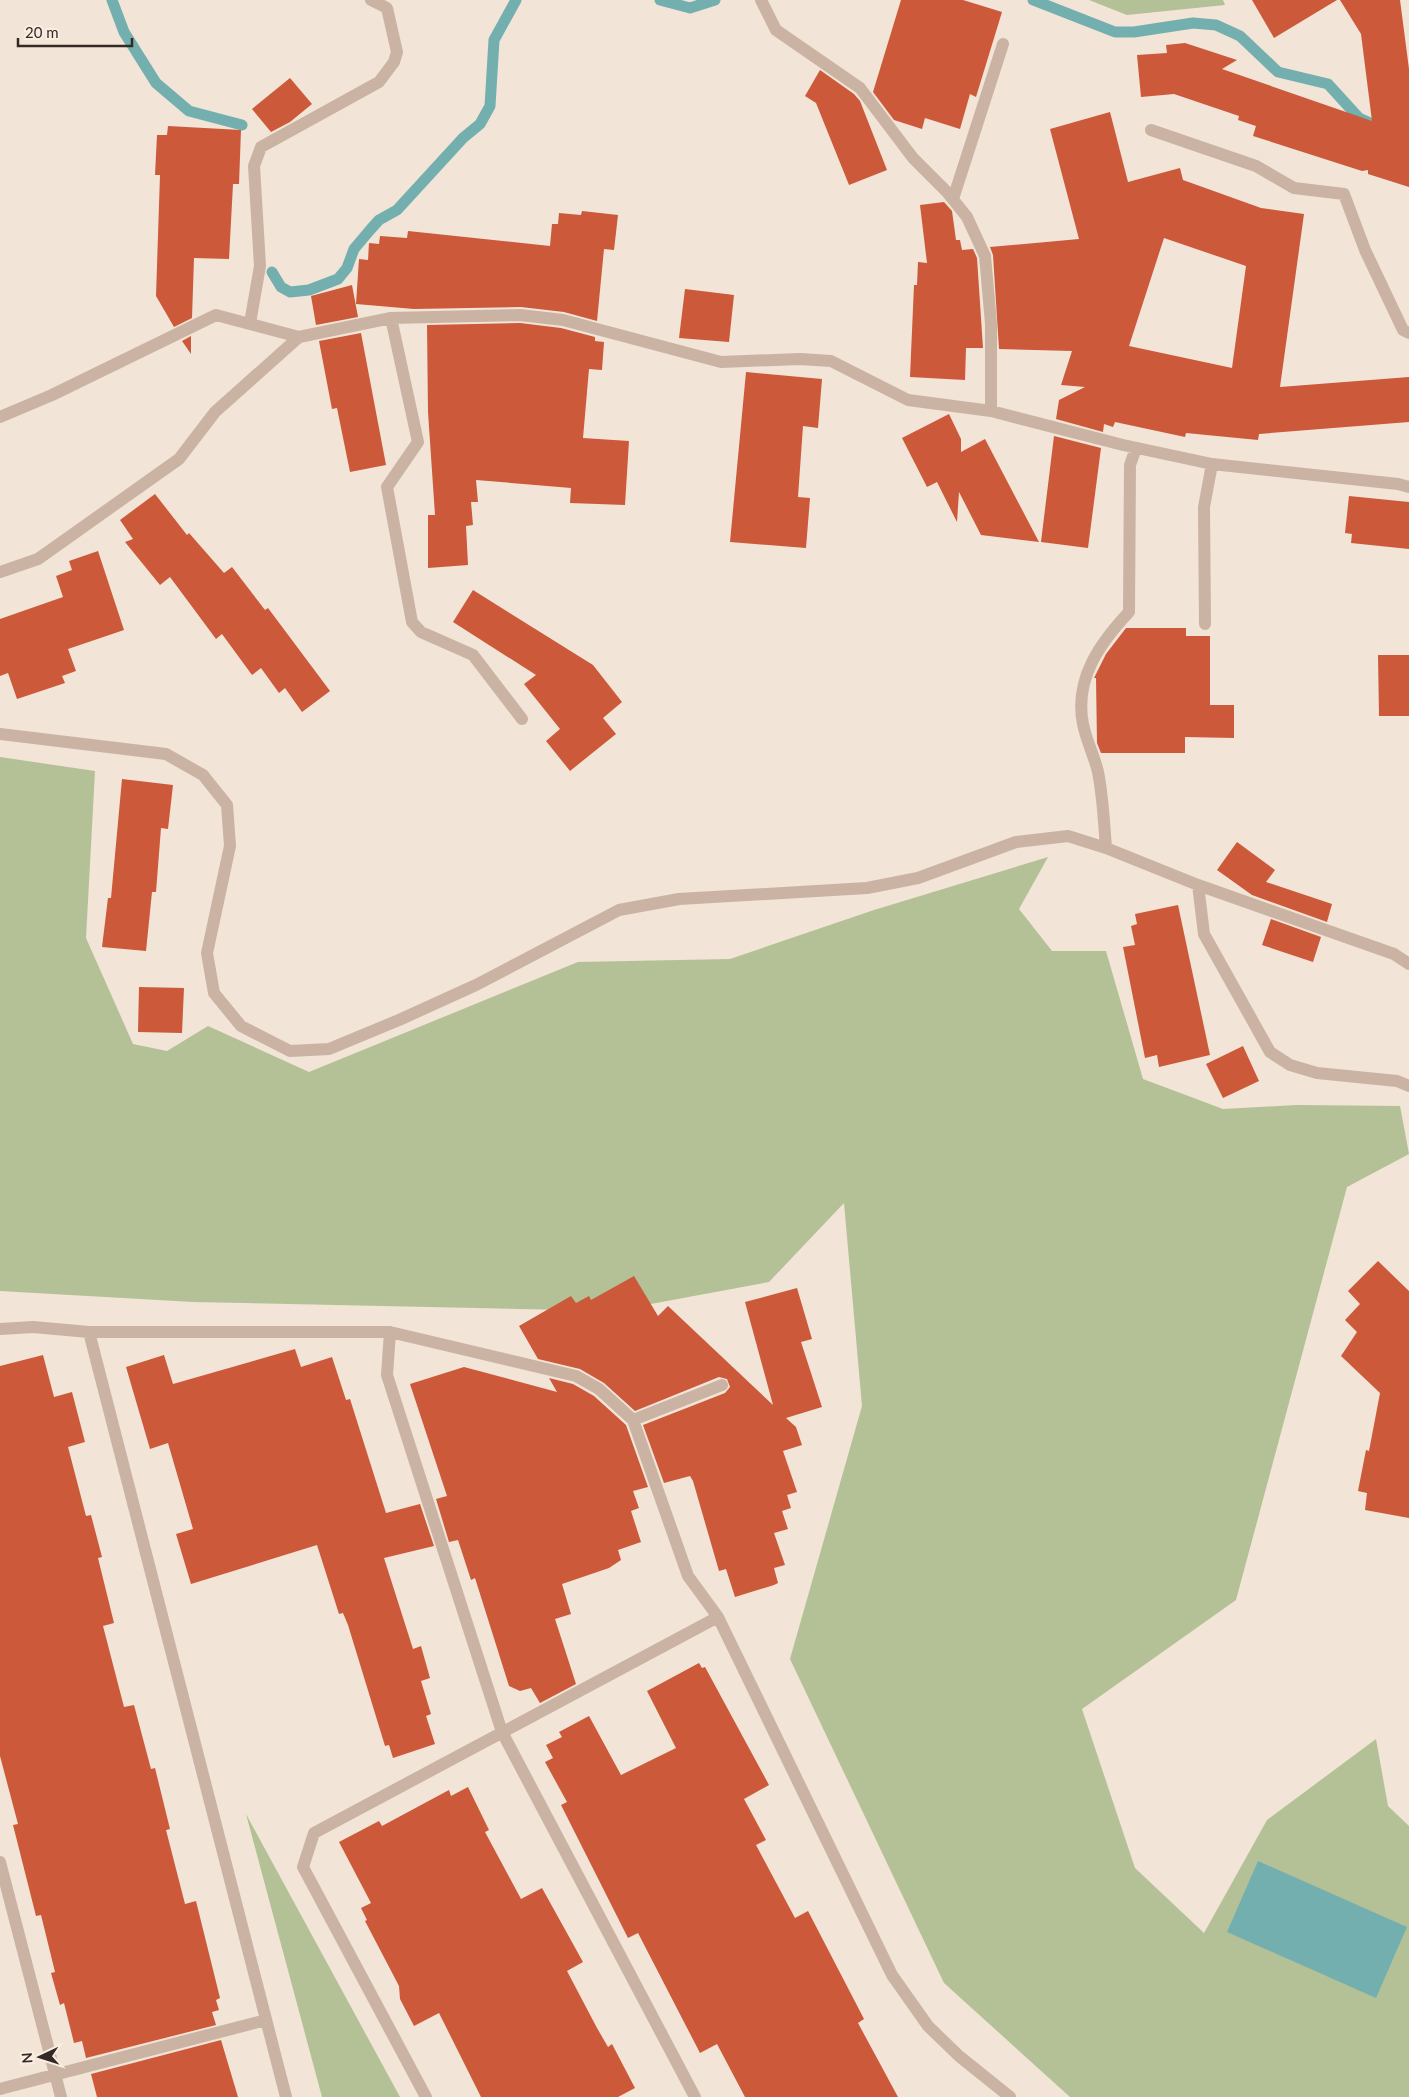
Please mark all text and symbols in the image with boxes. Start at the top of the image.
scale bar [18,15,131,47]
text: 20 m [25,23,59,41]
north arrow [15,2032,65,2082]
text: N [18,2052,35,2064]

